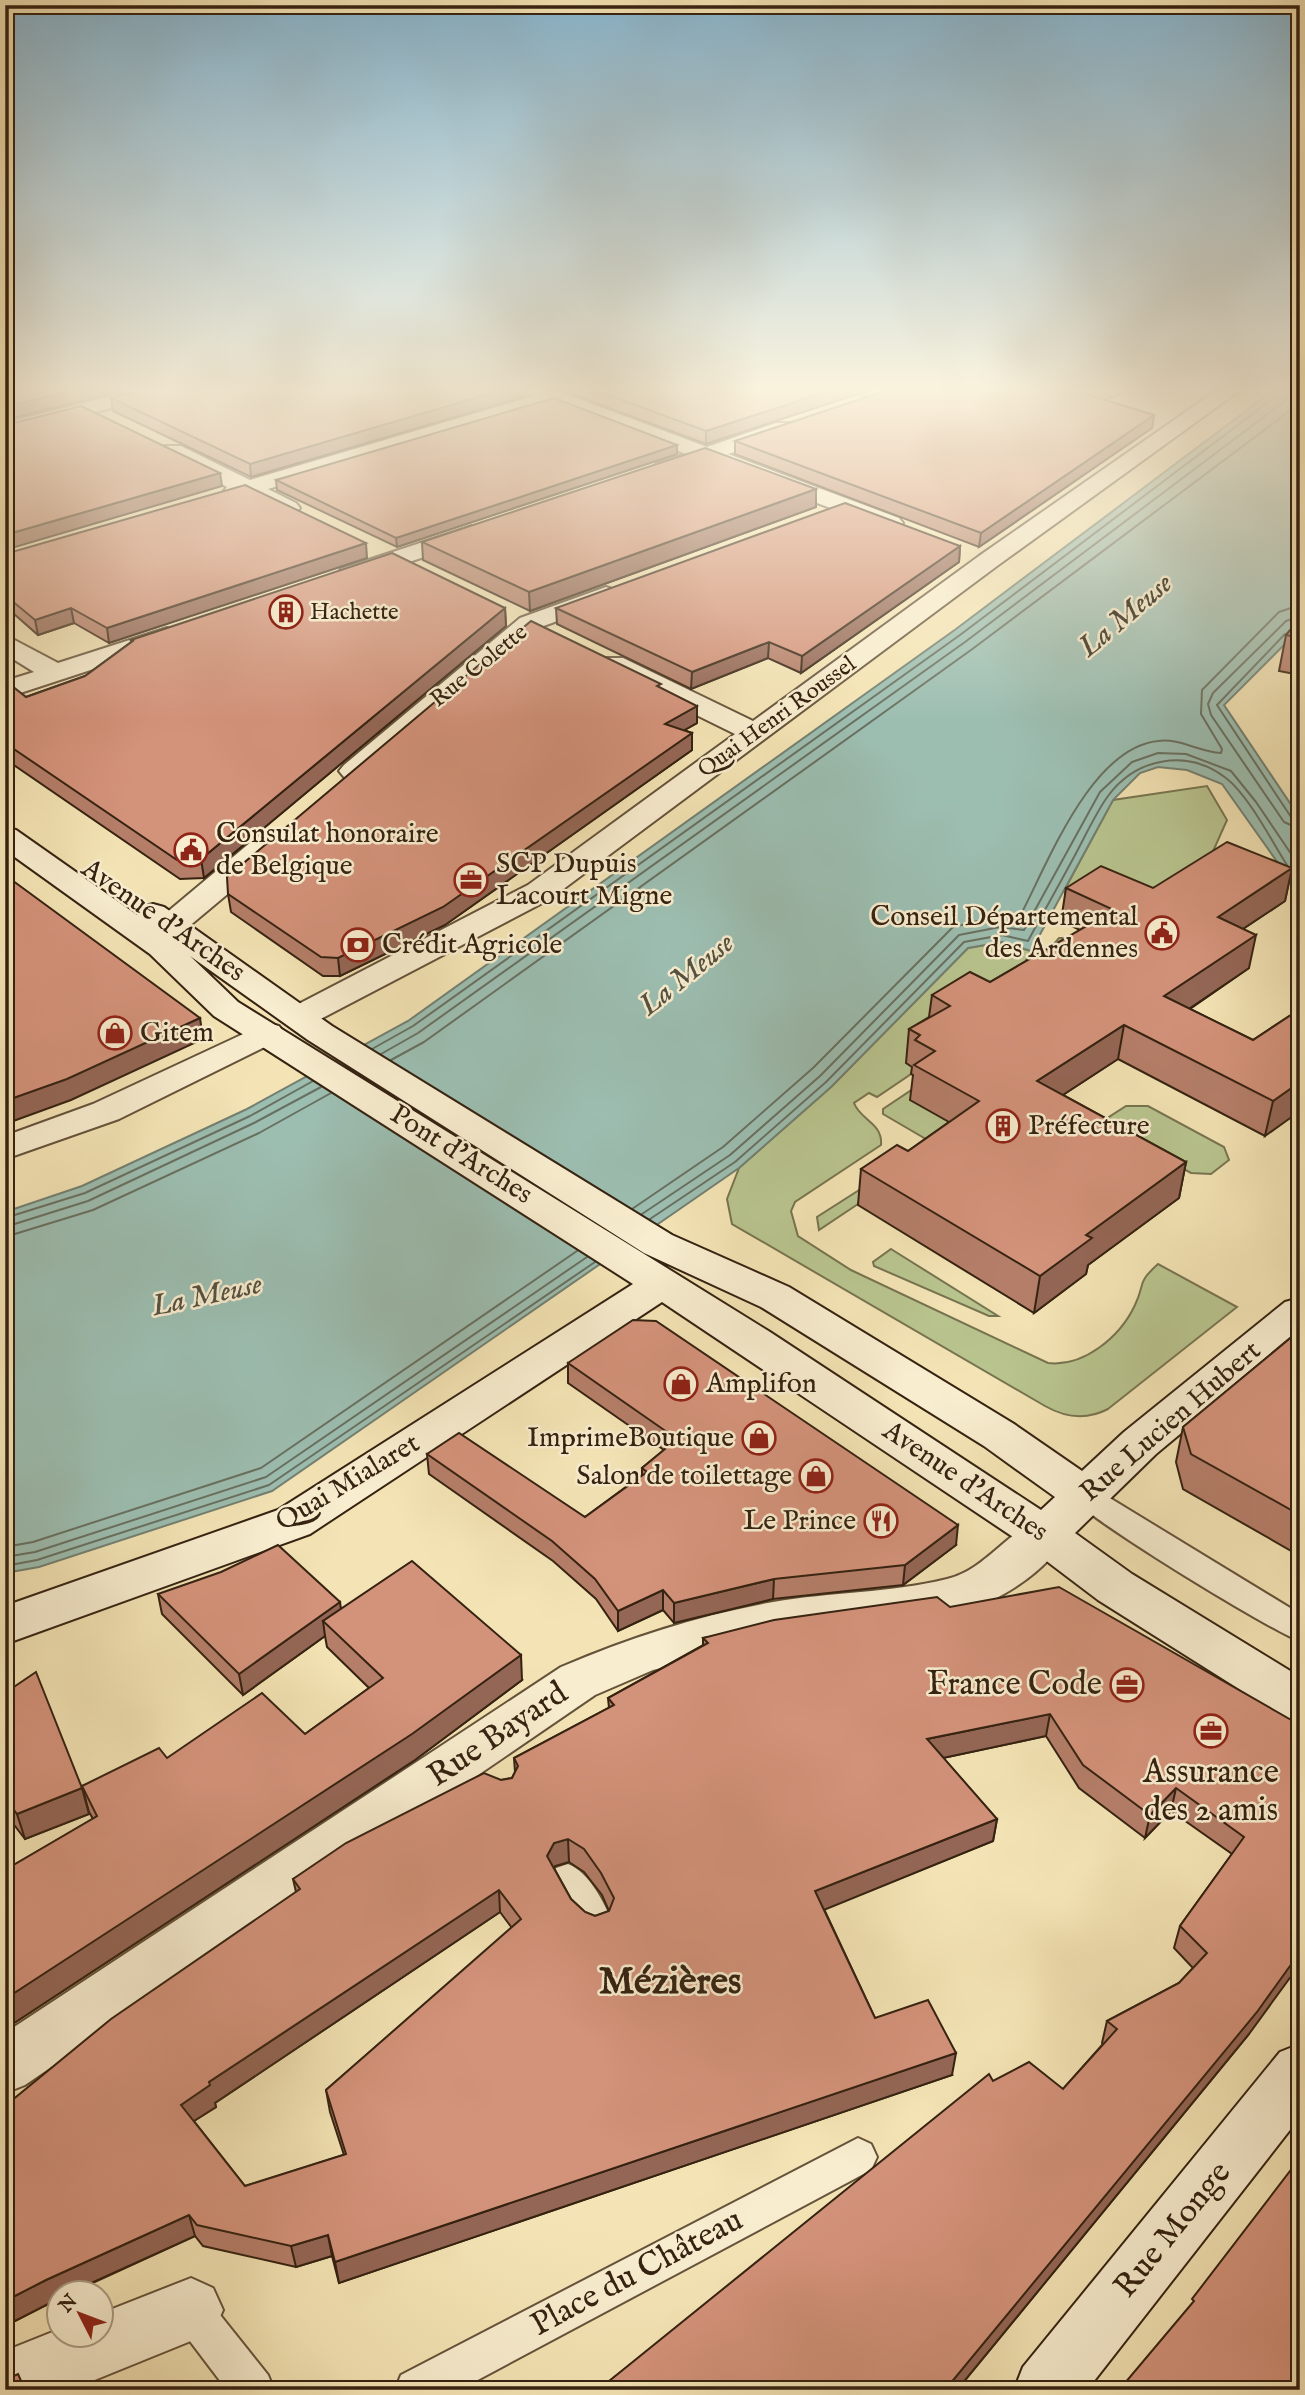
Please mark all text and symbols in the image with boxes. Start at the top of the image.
water label: La Meuse [1070,566,1181,667]
building icon: Hachette [267,593,305,631]
place label: Hachette [310,598,399,627]
street label: Rue Colette [425,618,533,714]
street label: Quai Henri Roussel [692,649,862,784]
place label: Consulat honoraire de Belgique [216,817,439,884]
public building icon: Consulat honoraire de Belgique [172,831,210,869]
place label: SCP Dupuis Lacourt Migne [496,847,672,914]
street label: Avenue d'Arches [74,851,252,990]
office icon: SCP Dupuis Lacourt Migne [452,861,490,899]
place label: Conseil Départemental des Ardennes [870,900,1138,967]
public building icon: Conseil Départemental des Ardennes [1143,914,1181,952]
water label: La Meuse [631,925,742,1026]
bank icon: Crédit Agricole [339,926,377,964]
place label: Crédit Agricole [382,928,562,963]
shop icon: Gitem [96,1014,134,1052]
place label: Gitem [140,1016,214,1051]
street label: Pont d'Arches [383,1097,539,1213]
building icon: Préfecture [984,1107,1022,1145]
place label: Préfecture [1028,1109,1150,1144]
water label: La Meuse [147,1266,266,1326]
street label: Rue Lucien Hubert [1073,1334,1269,1510]
shop icon: Amplifon [662,1365,700,1403]
place label: Amplifon [705,1367,817,1402]
street label: Avenue d'Arches [875,1413,1054,1550]
shop icon: ImprimeBoutique [740,1419,778,1457]
place label: ImprimeBoutique [527,1421,734,1456]
street label: Quai Mialaret [270,1426,427,1540]
shop icon: Salon de toilettage [797,1457,835,1495]
place label: Salon de toilettage [576,1459,792,1494]
restaurant icon: Le Prince [862,1502,900,1540]
place label: Le Prince [743,1504,856,1539]
place label: France Code [927,1664,1102,1706]
office icon: France Code [1108,1666,1146,1704]
street label: Rue Bayard [420,1673,576,1797]
office icon: Assurance des 2 amis [1192,1712,1230,1750]
place label: Assurance des 2 amis [1142,1752,1279,1832]
district label: Mézières [599,1959,741,2007]
street label: Rue Monge [1105,2153,1241,2307]
street label: Place du Château [524,2200,750,2346]
north arrow [46,2280,116,2350]
text: N [54,2289,84,2319]

